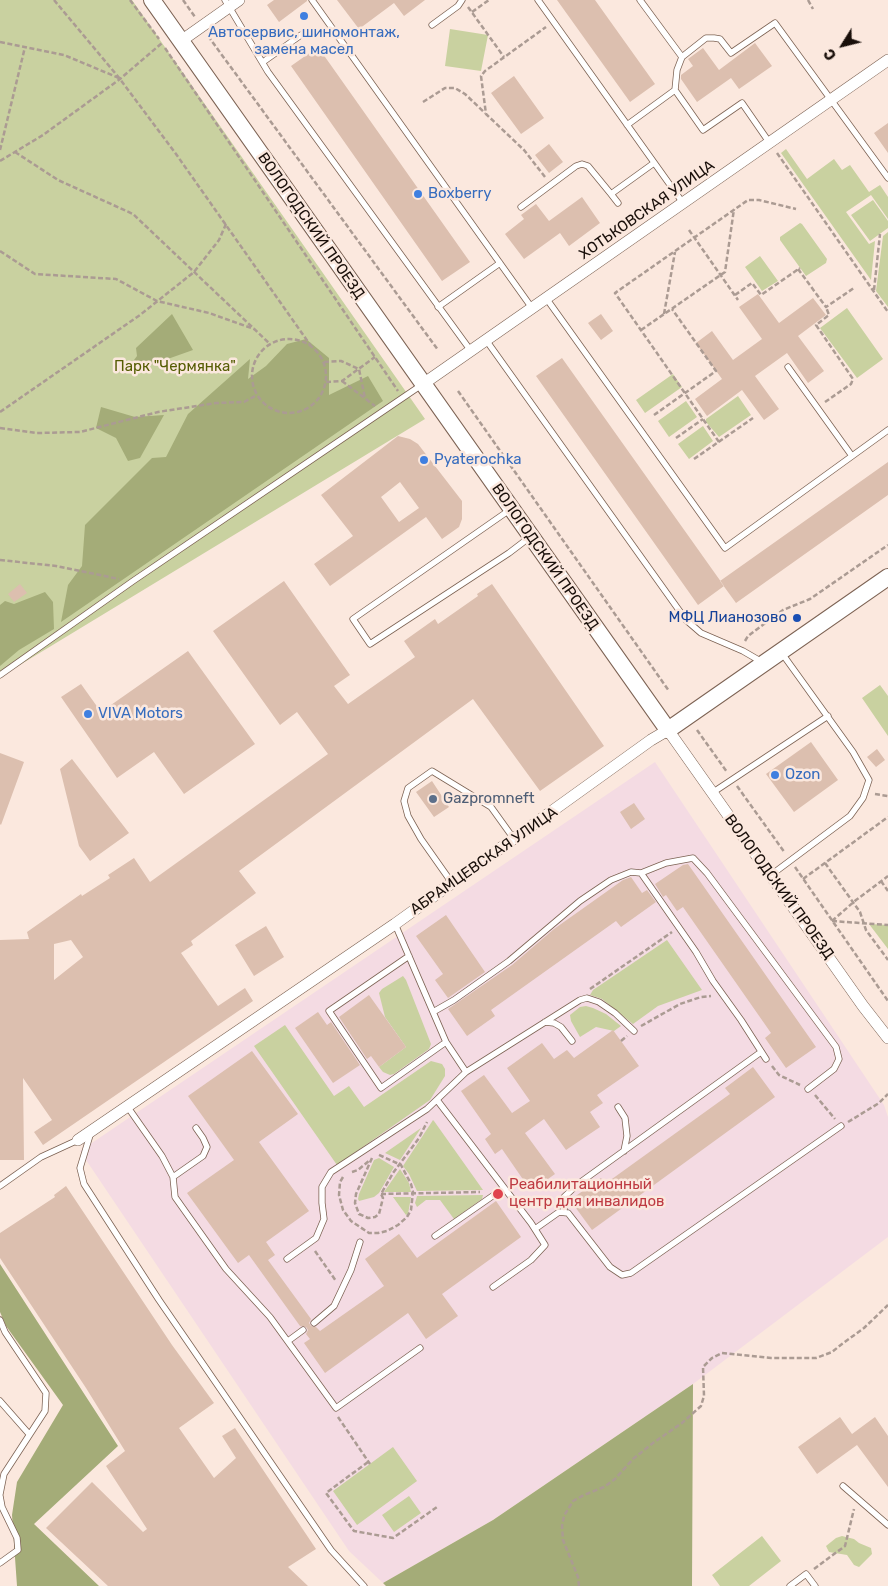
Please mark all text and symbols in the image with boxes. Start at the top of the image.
marker: Автосервис, шиномонтаж, замена масел [298,10,310,22]
north arrow [818,20,868,70]
place label: Автосервис, шиномонтаж, замена масел [208,24,400,59]
text: С [821,45,840,63]
street label: ВОЛОГОДСКИЙ ПРОЕЗД [254,149,368,303]
street label: ХОТЬКОВСКАЯ УЛИЦА [576,156,718,264]
place label: Boxberry [428,185,492,203]
marker: Boxberry [412,188,424,200]
park label: Парк "Чермянка" [114,358,236,376]
place label: Pyaterochka [434,451,522,469]
marker: Pyaterochka [418,454,430,466]
street label: ВОЛОГОДСКИЙ ПРОЕЗД [488,480,602,634]
place label: МФЦ Лианозово [669,609,787,627]
marker: МФЦ Лианозово [791,612,803,624]
place label: VIVA Motors [98,705,183,723]
marker: VIVA Motors [82,708,94,720]
place label: Ozon [785,766,820,784]
marker: Ozon [769,769,781,781]
place label: Gazpromneft [443,790,535,808]
marker: Gazpromneft [427,793,439,805]
street label: АБРАМЦЕВСКАЯ УЛИЦА [407,803,561,919]
street label: ВОЛОГОДСКИЙ ПРОЕЗД [721,811,837,963]
place label: Реабилитационный центр для инвалидов [509,1176,664,1211]
marker: Реабилитационный центр для инвалидов [491,1187,505,1201]

